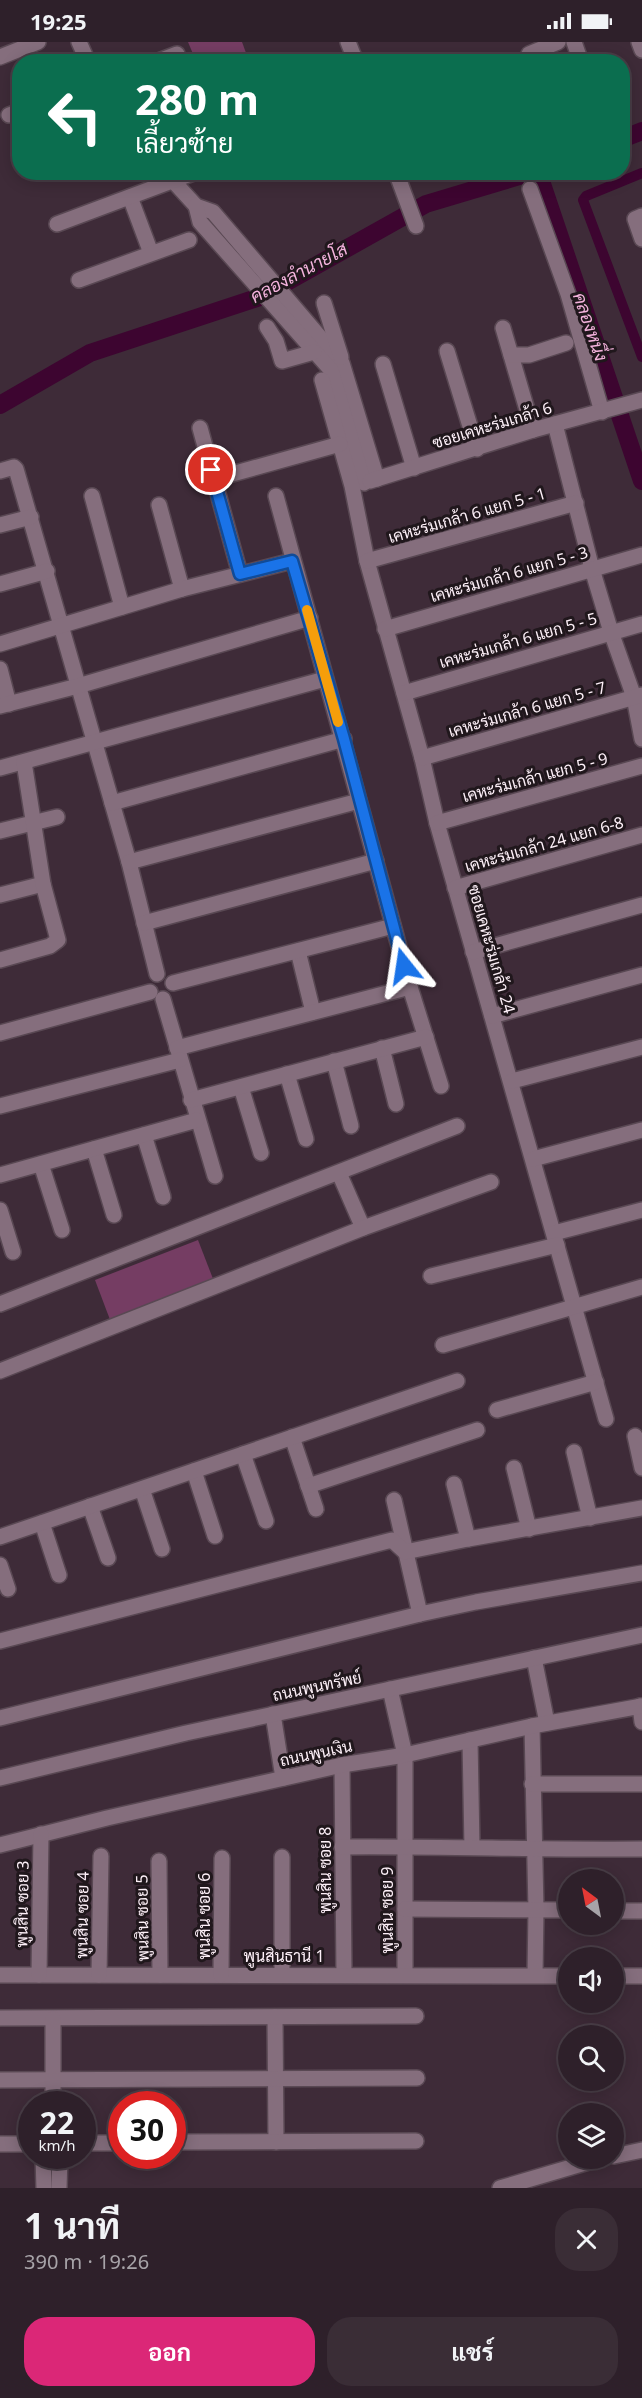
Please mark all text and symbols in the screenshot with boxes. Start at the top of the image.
text: 19:25 [30,6,87,36]
text: 280 m [135,70,259,127]
icon: left [36,78,114,156]
text: เลี้ยวซ้าย [135,124,233,161]
water label: คลองลำนายโส [246,236,352,308]
water label: คลองหนึ่ง [568,288,617,364]
street label: ซอยเคหะร่มเกล้า 6 [430,396,554,454]
pin [185,444,236,495]
icon: arrive [194,453,227,486]
street label: เคหะร่มเกล้า 6 แยก 5 - 1 [386,482,548,548]
street label: เคหะร่มเกล้า 6 แยก 5 - 3 [428,541,590,607]
street label: เคหะร่มเกล้า 6 แยก 5 - 5 [437,607,599,673]
street label: เคหะร่มเกล้า 6 แยก 5 - 7 [446,676,608,742]
street label: เคหะร่มเกล้า แยก 5 - 9 [460,747,610,807]
street label: เคหะร่มเกล้า 24 แยก 6-8 [462,811,626,877]
street label: ซอยเคหะร่มเกล้า 24 [463,882,521,1016]
position arrow [372,934,436,998]
street label: ถนนพูนทรัพย์ [270,1665,364,1707]
street label: ถนนพูนเงิน [278,1735,355,1772]
street label: พูนสิน ซอย 8 [314,1826,337,1914]
street label: พูนสิน ซอย 3 [10,1860,35,1948]
street label: พูนสิน ซอย 9 [376,1866,399,1954]
north arrow [558,1869,624,1935]
map controls [558,1869,624,2169]
street label: พูนสิน ซอย 4 [70,1871,95,1959]
street label: พูนสิน ซอย 6 [193,1872,216,1960]
street label: พูนสิน ซอย 5 [130,1874,155,1962]
street label: พูนสินธานี 1 [243,1945,325,1968]
button: sound [558,1947,624,2013]
button: search [558,2025,624,2091]
speed limit sign: 30 [108,2091,186,2169]
text: 22 [40,2102,74,2143]
button: layers [558,2103,624,2169]
text: km/h [39,2135,75,2155]
text: 1 นาที [24,2201,120,2250]
button: close [555,2208,618,2271]
text: 390 m · 19:26 [24,2248,149,2275]
button: ออก [24,2317,315,2386]
button: แชร์ [327,2317,618,2386]

